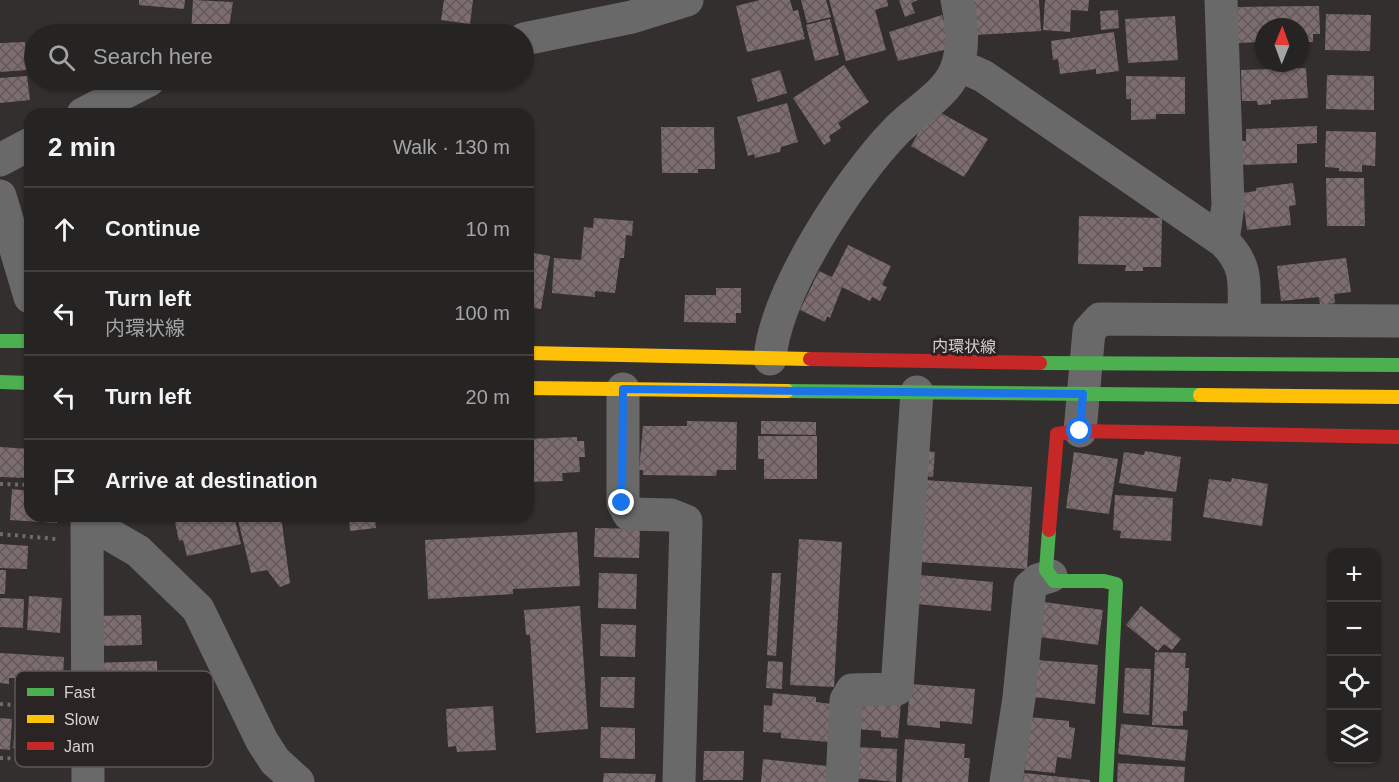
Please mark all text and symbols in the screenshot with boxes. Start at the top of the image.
north arrow [1255,18,1309,72]
search box [24,24,534,90]
icon: search [45,41,78,74]
text: Search here [93,44,213,69]
text: 2 min [48,132,116,162]
text: Walk · 130 m [393,136,510,158]
icon: ahead [48,213,81,246]
text: Continue [105,216,200,241]
text: 10 m [466,218,510,240]
text: Turn left [105,286,191,311]
icon: left [48,297,81,330]
text: 100 m [454,302,510,324]
text: 内環状線 [105,317,185,339]
street label: 内環状線 [932,337,996,356]
icon: left [48,381,81,414]
text: Turn left [105,384,191,409]
text: 20 m [466,386,510,408]
route start [1066,417,1092,443]
icon: arrive [48,465,81,498]
text: Arrive at destination [105,468,318,493]
route end [608,489,634,515]
map controls [1327,548,1381,764]
button: + [1327,548,1381,602]
button: − [1327,602,1381,656]
button: locate [1327,656,1381,710]
legend [15,671,213,767]
text: Fast [64,684,96,701]
button: layers [1327,710,1381,764]
text: Slow [64,711,99,728]
text: Jam [64,738,94,755]

